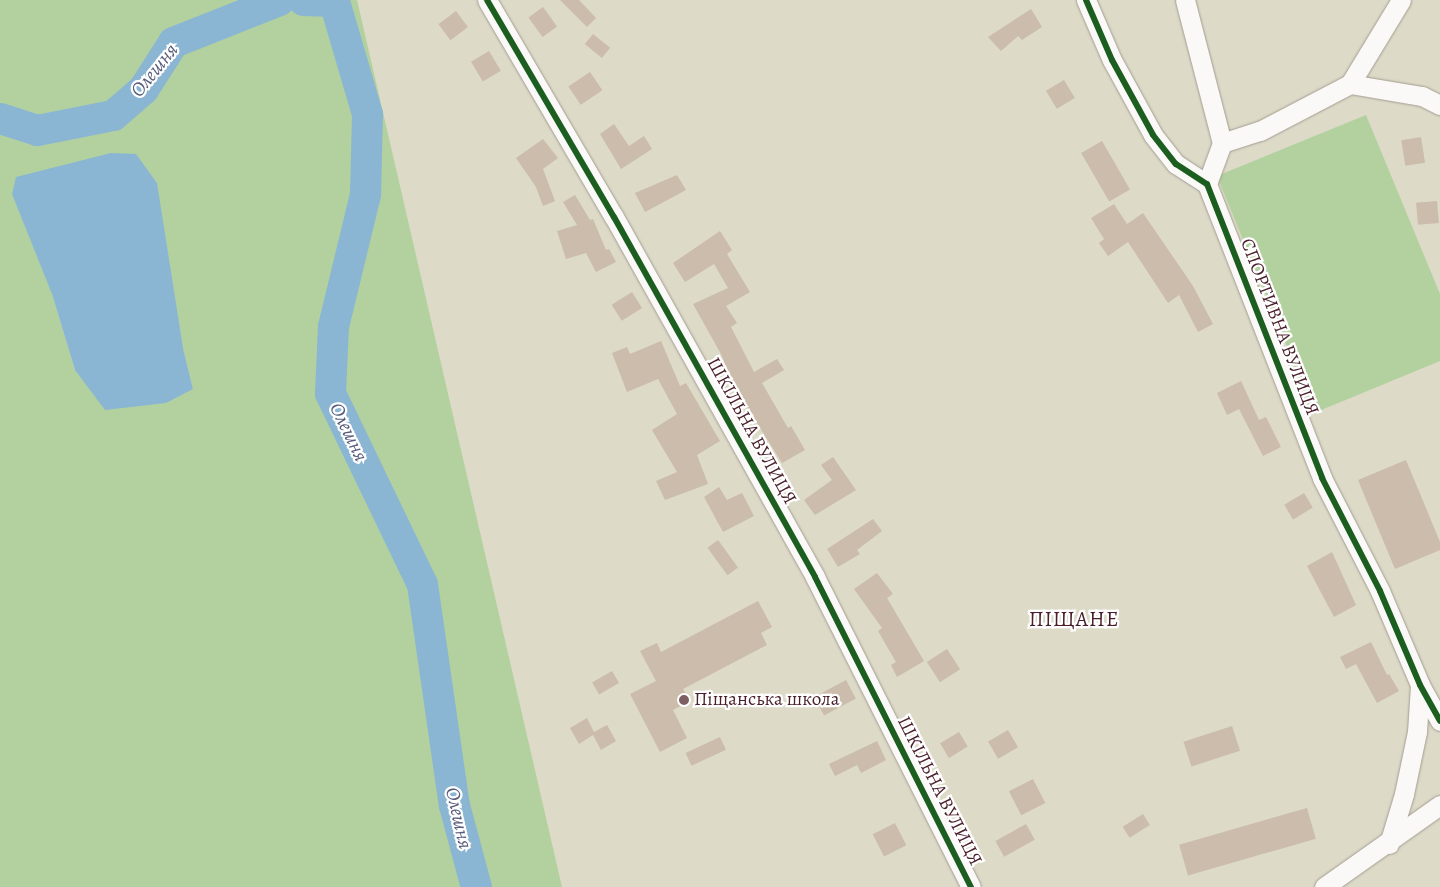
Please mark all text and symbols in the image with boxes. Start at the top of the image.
water label: Олешня [125,38,183,102]
street label: СПОРТИВНА ВУЛИЦЯ [1235,235,1323,419]
street label: ШКІЛЬНА ВУЛИЦЯ [701,354,801,508]
water label: Олешня [325,399,373,465]
district label: ПІЩАНЕ [1028,606,1120,632]
place label: Піщанська школа [694,689,839,711]
marker: Піщанська школа [678,694,690,706]
street label: ШКІЛЬНА ВУЛИЦЯ [892,713,986,869]
water label: Олешня [440,785,478,851]

